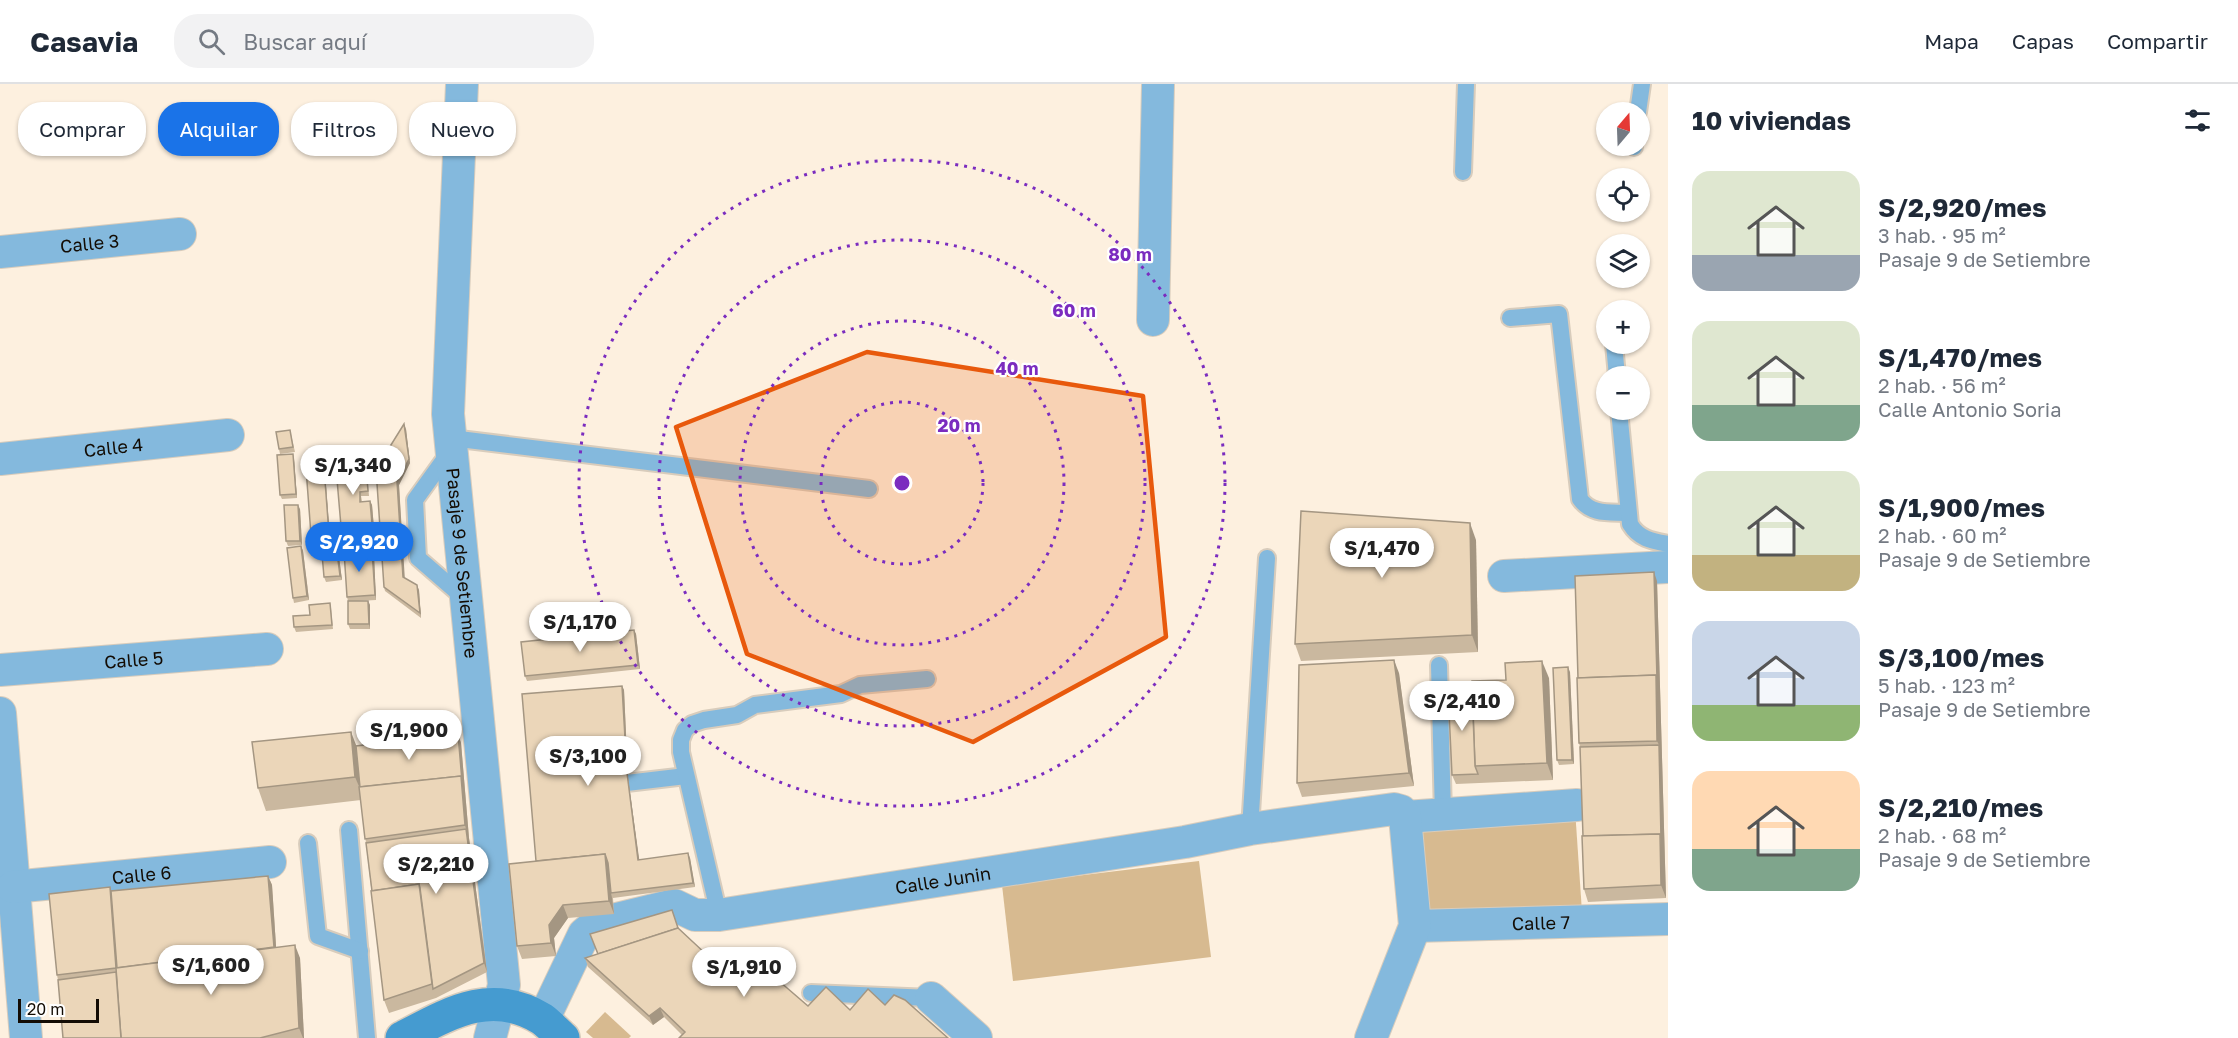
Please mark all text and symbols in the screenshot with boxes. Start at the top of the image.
search box [174,14,594,68]
text: Casavia [30,25,138,58]
icon: search [195,25,228,58]
text: Buscar aquí [243,28,367,55]
text: Mapa [1924,28,1979,54]
text: Capas [2012,28,2074,54]
text: Compartir [2107,28,2208,54]
chip: Comprar [18,102,146,156]
chip: Alquilar [158,102,279,156]
chip: Filtros [291,102,397,156]
chip: Nuevo [409,102,516,156]
north arrow [1596,102,1650,156]
map controls [1596,102,1650,420]
icon: filters [2181,104,2214,137]
text: 10 viviendas [1692,105,1851,136]
button: locate [1596,168,1650,222]
text: S/2,920/mes [1878,192,2046,223]
icon: home [1740,195,1812,267]
text: 3 hab. · 95 m² [1878,223,2006,247]
street label: Calle 3 [59,229,120,257]
button: layers [1596,234,1650,288]
text: 80 m [1108,243,1152,265]
text: Pasaje 9 de Setiembre [1878,247,2091,271]
text: 60 m [1052,299,1096,321]
button: + [1596,300,1650,354]
text: S/1,470/mes [1878,342,2042,373]
icon: home [1740,345,1812,417]
text: 40 m [995,357,1039,379]
button: − [1596,366,1650,420]
text: 2 hab. · 56 m² [1878,373,2006,397]
text: Calle Antonio Soria [1878,397,2062,421]
text: 20 m [938,414,980,436]
street label: Calle 4 [83,433,144,461]
pin: S/1,340 [298,445,408,496]
text: S/1,340 [314,452,392,476]
street label: Pasaje 9 de Setiembre [442,467,483,659]
centre of rings [892,473,912,493]
text: S/1,900/mes [1878,492,2045,523]
icon: home [1740,495,1812,567]
pin: S/2,920 [304,522,414,573]
text: 2 hab. · 60 m² [1878,523,2007,547]
pin: S/1,470 [1327,528,1437,579]
text: S/2,920 [319,529,399,553]
text: S/1,470 [1344,535,1420,559]
text: Pasaje 9 de Setiembre [1878,547,2091,571]
pin: S/1,170 [525,602,635,653]
text: S/1,170 [543,609,617,633]
text: S/3,100/mes [1878,642,2044,673]
icon: home [1740,645,1812,717]
street label: Calle 5 [103,646,164,673]
text: 5 hab. · 123 m² [1878,673,2015,697]
pin: S/2,410 [1407,681,1517,732]
text: S/2,410 [1423,688,1501,712]
text: Pasaje 9 de Setiembre [1878,697,2091,721]
pin: S/1,900 [354,710,464,761]
text: S/1,900 [370,717,448,741]
pin: S/3,100 [533,736,643,787]
text: S/3,100 [549,743,627,767]
text: S/2,210/mes [1878,792,2043,823]
icon: home [1740,795,1812,867]
text: 2 hab. · 68 m² [1878,823,2006,847]
pin: S/2,210 [381,844,491,895]
text: Pasaje 9 de Setiembre [1878,847,2091,871]
text: S/2,210 [397,851,475,875]
street label: Calle 6 [111,861,172,888]
street label: Calle Junin [893,862,992,898]
street label: Calle 7 [1512,911,1570,934]
pin: S/1,600 [156,945,266,996]
pin: S/1,910 [689,947,799,998]
text: S/1,600 [172,952,250,976]
text: S/1,910 [706,954,782,978]
scale bar [18,996,99,1024]
text: 20 m [27,999,64,1019]

